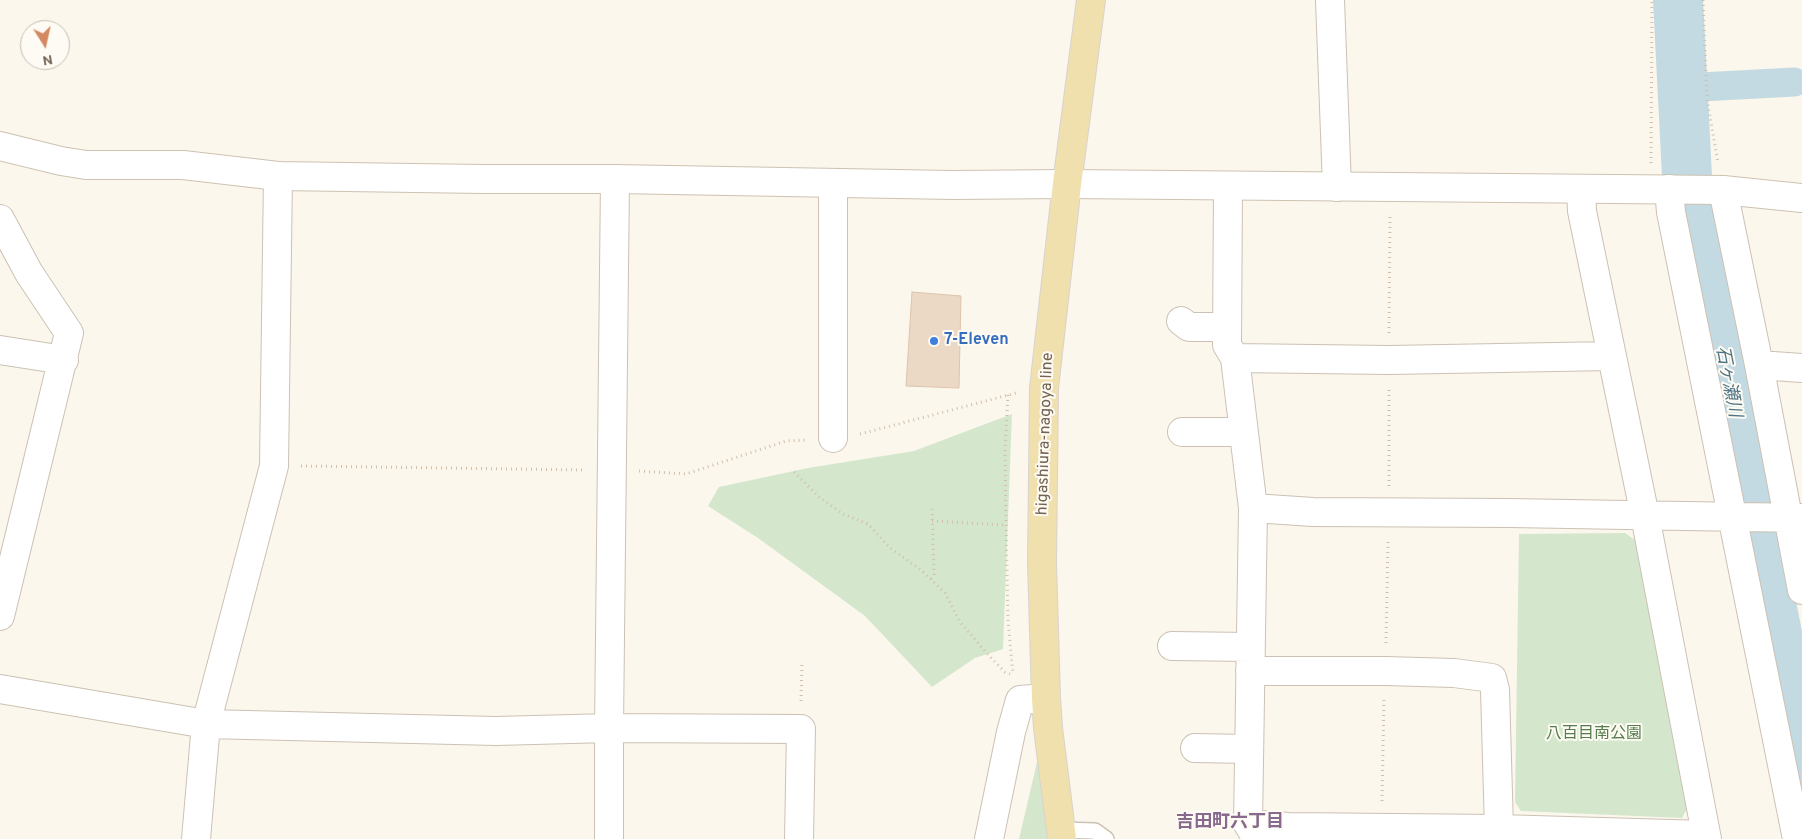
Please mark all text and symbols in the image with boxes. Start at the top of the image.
north arrow [20,20,70,70]
text: N [41,50,54,69]
place label: 7-Eleven [944,331,1009,351]
marker: 7-Eleven [928,335,940,347]
water label: 石ヶ瀬川 [1710,345,1744,419]
street label: higashiura-nagoya line [1034,352,1058,516]
park label: 八百目南公園 [1546,725,1642,745]
district label: 吉田町六丁目 [1176,812,1284,834]

